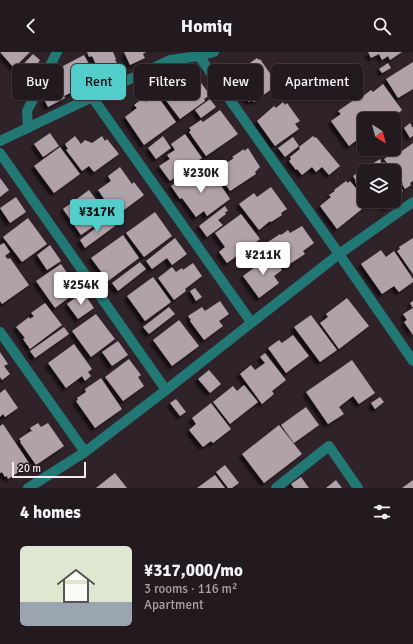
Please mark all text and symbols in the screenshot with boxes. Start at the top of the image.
icon: back [20,15,42,37]
text: Homiq [181,15,232,37]
icon: search [371,15,393,37]
chip: Buy [12,64,63,100]
chip: Rent [71,64,126,100]
chip: Filters [134,64,200,100]
chip: New [208,64,263,100]
chip: Apartment [271,64,363,100]
north arrow [357,112,401,156]
map controls [357,112,401,208]
pin: ¥230K [173,160,229,194]
button: layers [357,164,401,208]
text: ¥230K [183,165,219,181]
pin: ¥317K [69,199,125,233]
text: ¥317K [79,204,115,220]
pin: ¥211K [235,242,291,276]
text: ¥211K [245,247,281,263]
pin: ¥254K [53,272,109,306]
text: ¥254K [63,277,99,293]
scale bar [12,460,86,479]
text: 20 m [18,462,41,475]
icon: filters [371,501,393,523]
text: 4 homes [20,502,81,523]
text: ¥317,000/mo [144,560,243,581]
icon: home [52,562,100,610]
text: 3 rooms · 116 m² [144,581,237,597]
text: Apartment [144,597,204,613]

